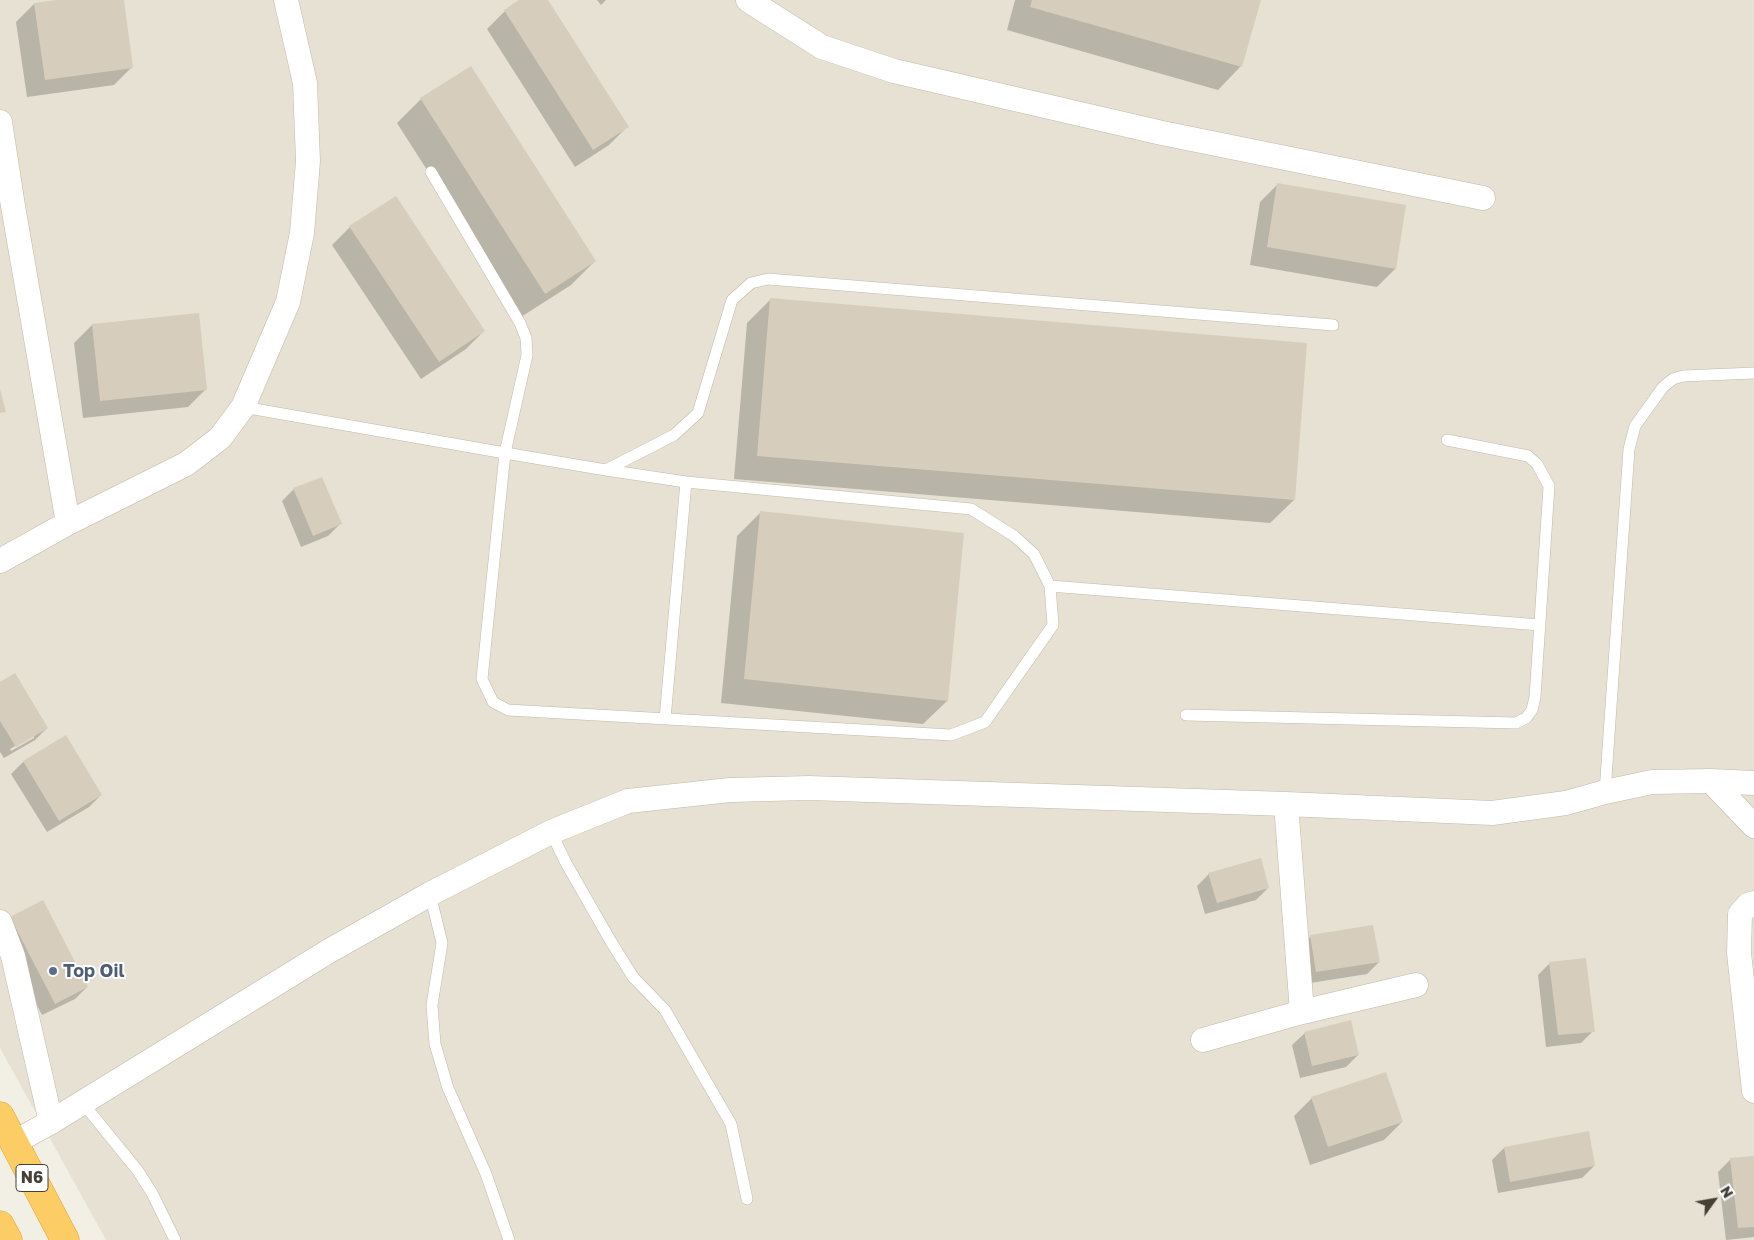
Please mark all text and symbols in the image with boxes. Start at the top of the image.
place label: Top Oil [63,960,124,982]
marker: Top Oil [47,965,59,977]
road number: N6 [16,1164,48,1192]
north arrow [1689,1175,1739,1225]
text: N [1717,1183,1737,1201]

